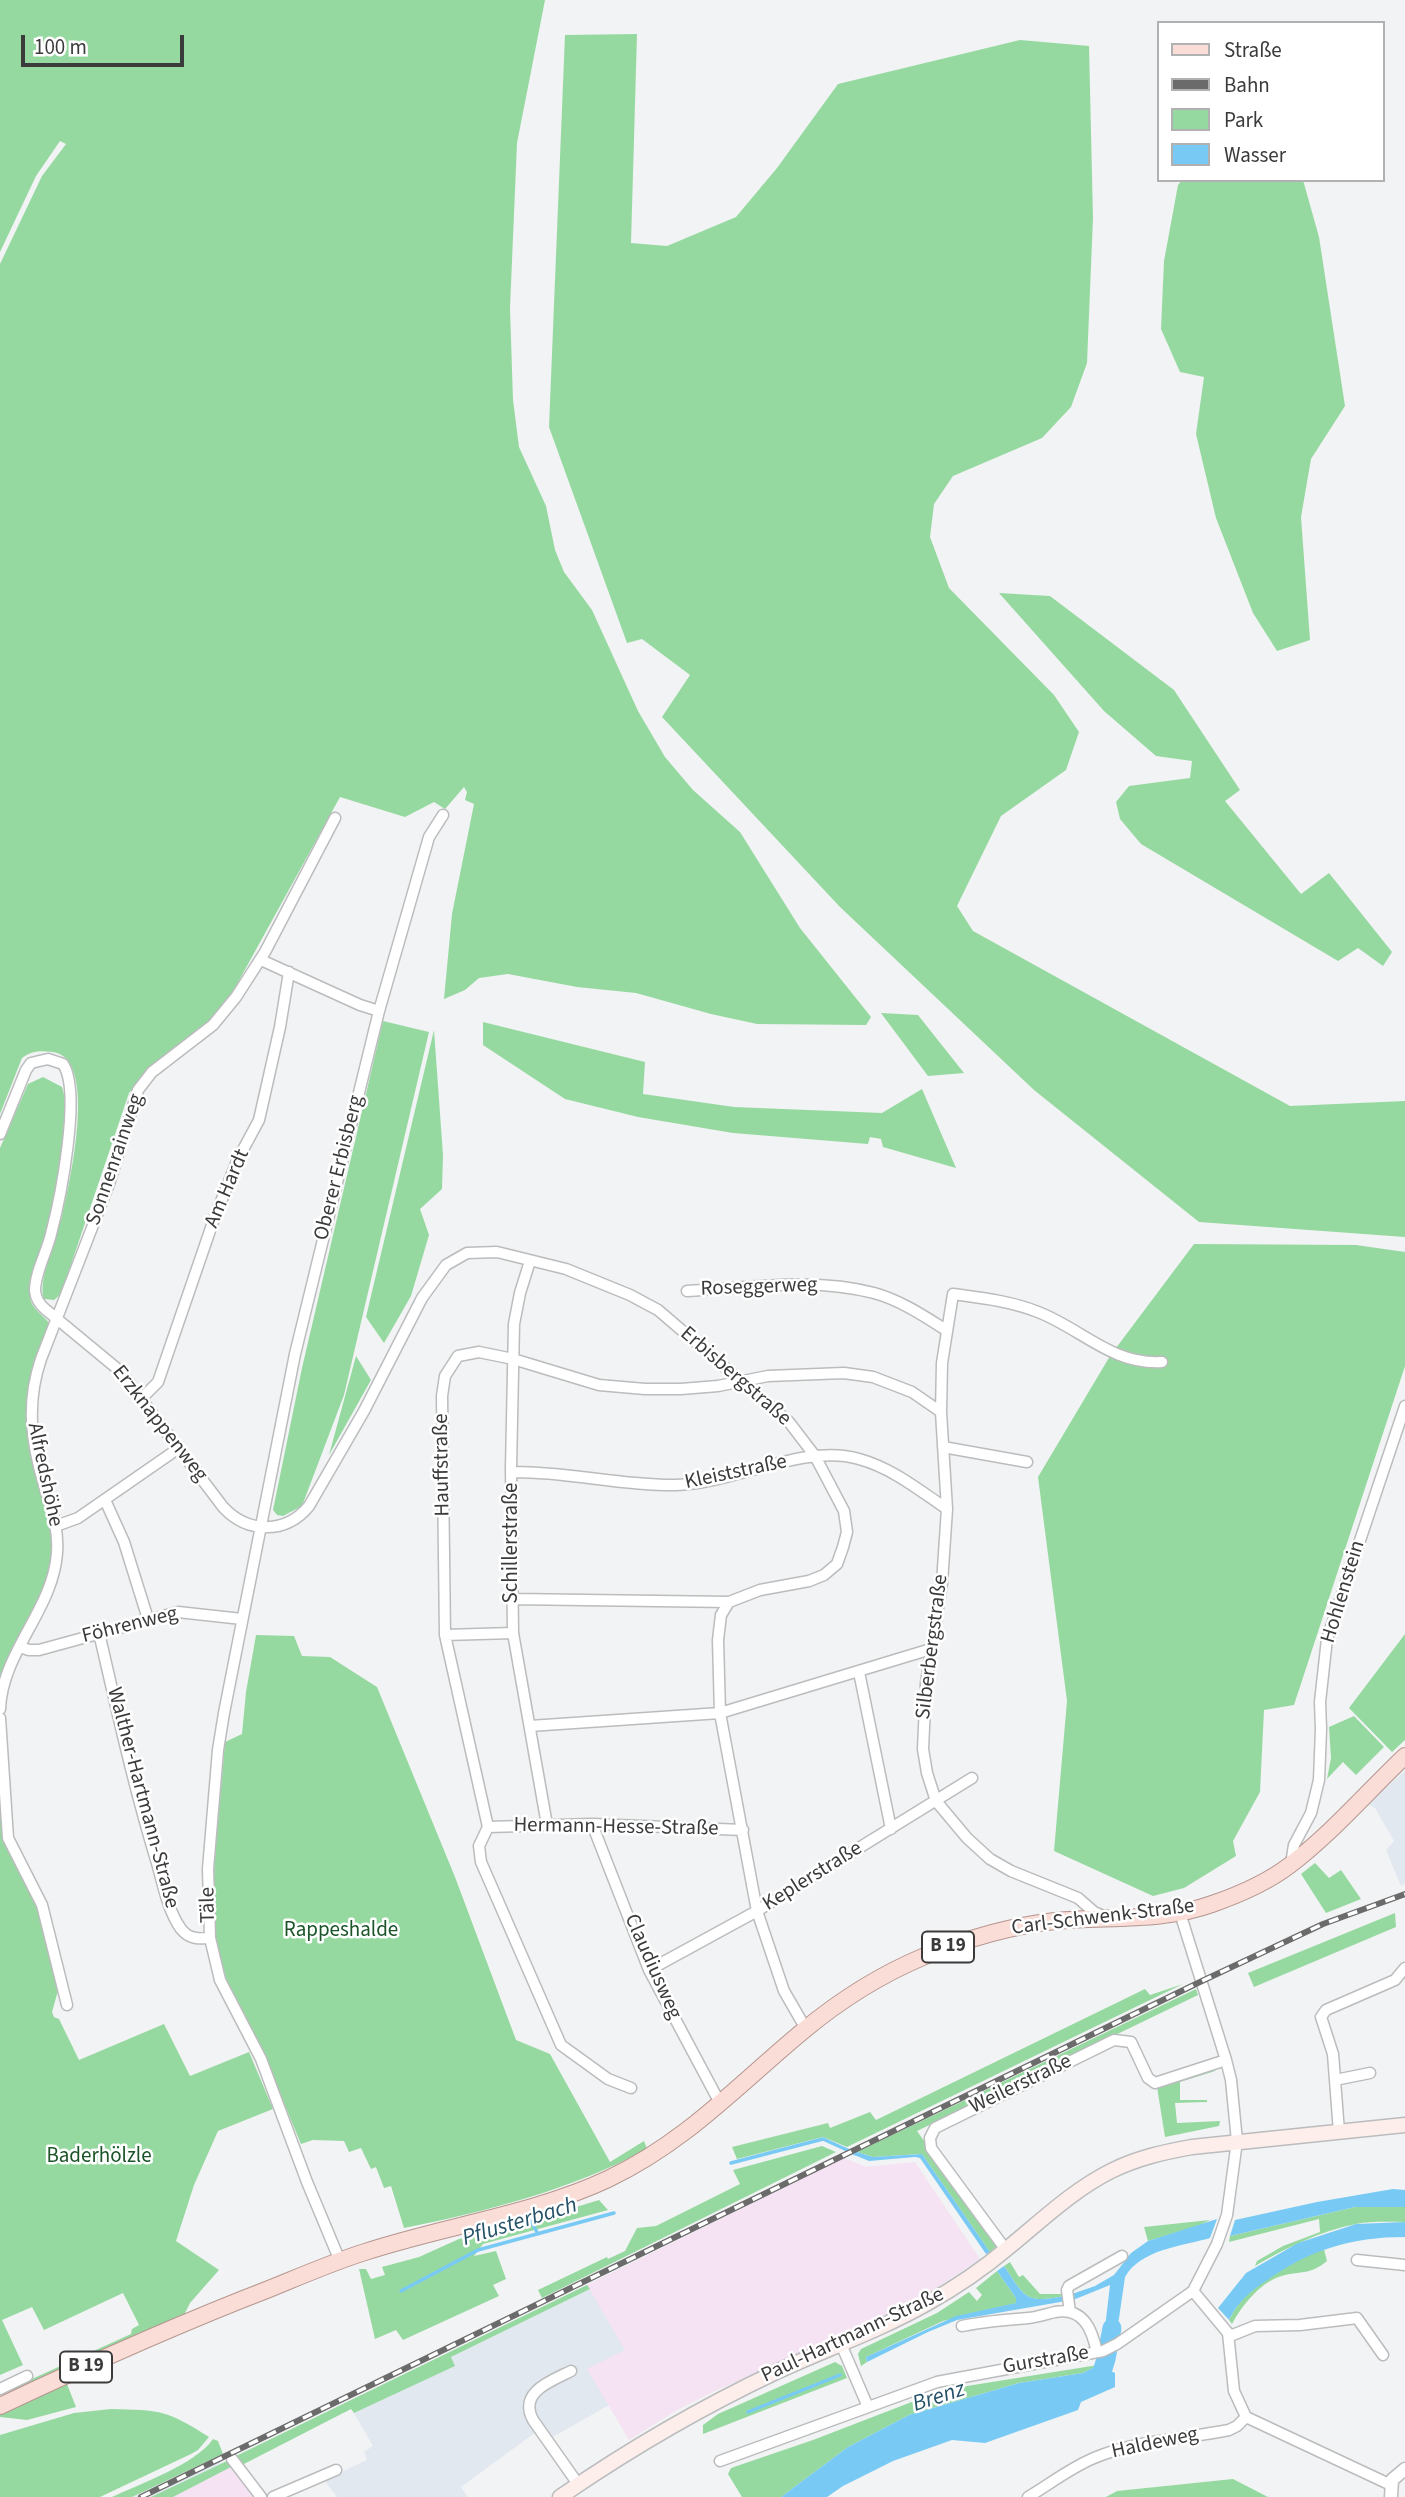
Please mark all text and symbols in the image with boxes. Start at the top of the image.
scale bar [24,21,187,65]
legend [1156,21,1384,182]
text: 100 m [34,32,87,62]
text: Straße [1224,35,1282,65]
text: Bahn [1224,70,1270,100]
text: Park [1224,105,1263,135]
text: Wasser [1224,140,1286,170]
street label: Sonnenrainweg [82,1091,150,1229]
street label: Oberer Erbisberg [310,1093,370,1243]
street label: Am Hardt [200,1146,256,1232]
street label: Roseggerweg [700,1273,818,1303]
street label: Erbisbergstraße [674,1322,796,1432]
street label: Erzknappenweg [106,1361,212,1487]
street label: Hauffstraße [430,1413,456,1517]
street label: Alfredshöhe [21,1421,67,1529]
street label: Kleiststraße [683,1450,789,1496]
street label: Schillerstraße [499,1482,525,1604]
street label: Hohlenstein [1316,1538,1372,1646]
street label: Silberbergstraße [912,1573,954,1721]
street label: Föhrenweg [80,1602,180,1650]
street label: Walther-Hartmann-Straße [100,1685,184,1911]
street label: Hermann-Hesse-Straße [513,1814,719,1842]
street label: Keplerstraße [759,1837,867,1917]
street label: Täle [196,1887,222,1923]
street label: Carl-Schwenk-Straße [1010,1894,1196,1942]
street label: Claudiusweg [618,1911,686,2023]
park label: Rappeshalde [284,1918,398,1944]
road number: B 19 [922,1932,974,1963]
street label: Weilerstraße [966,2049,1076,2121]
park label: Baderhölzle [46,2144,152,2170]
water label: Pflusterbach [459,2192,581,2254]
street label: Paul-Hartmann-Straße [758,2283,948,2389]
street label: Gurstraße [1001,2341,1091,2381]
road number: B 19 [60,2352,112,2382]
water label: Brenz [909,2377,969,2419]
street label: Haldeweg [1110,2423,1200,2465]

